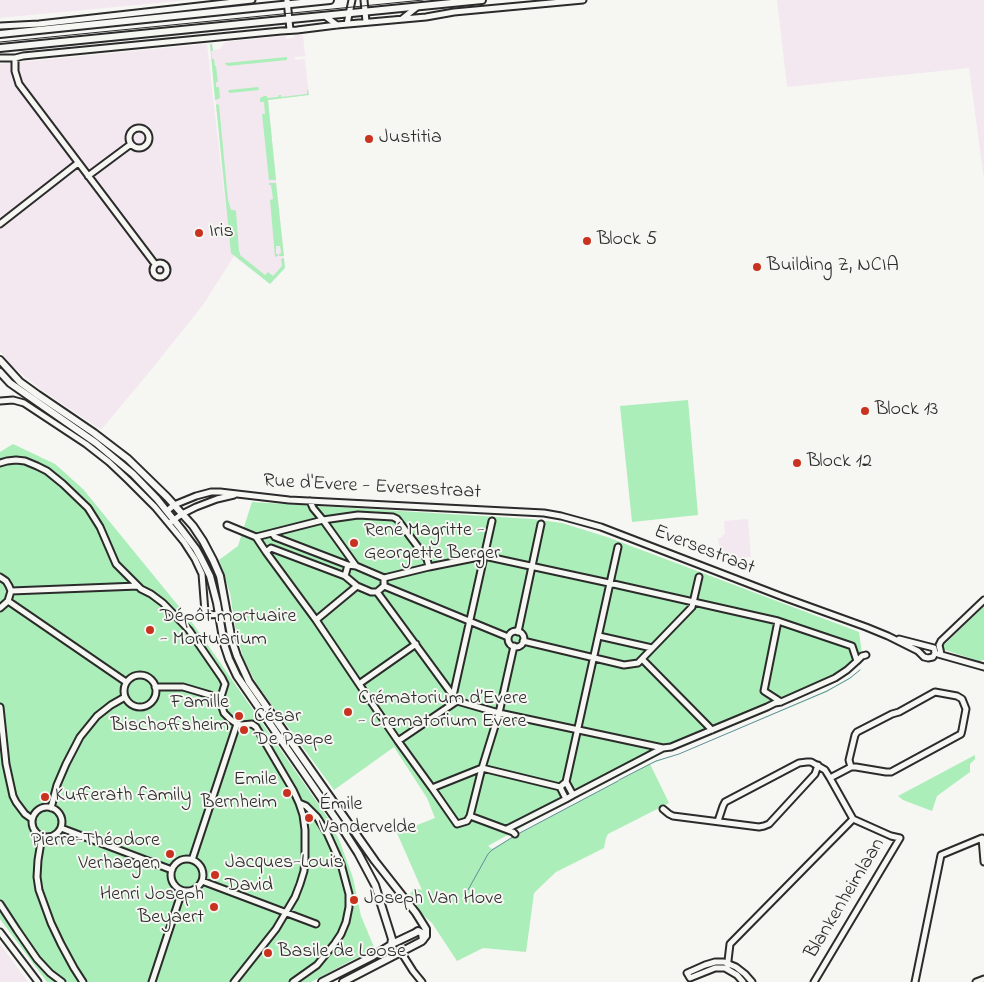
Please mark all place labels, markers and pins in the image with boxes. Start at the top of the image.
place label: Justitia [379,127,442,151]
marker: Justitia [363,133,375,145]
place label: Iris [209,221,234,245]
marker: Iris [193,227,205,239]
place label: Block 5 [597,229,657,253]
marker: Block 5 [581,235,593,247]
place label: Building Z, NCIA [767,255,899,279]
marker: Building Z, NCIA [751,261,763,273]
place label: Block 13 [875,399,938,423]
marker: Block 13 [859,405,871,417]
place label: Block 12 [807,451,872,475]
marker: Block 12 [791,457,803,469]
place label: René Magritte - Georgette Berger [364,520,500,567]
marker: René Magritte - Georgette Berger [348,537,360,549]
place label: Dépôt mortuaire - Mortuarium [160,606,296,653]
marker: Dépôt mortuaire - Mortuarium [144,624,156,636]
place label: Crématorium d’Evere - Crematorium Evere [358,688,527,735]
place label: Famille Bischoffsheim [111,692,229,739]
place label: César De Paepe [254,706,333,753]
marker: Crématorium d’Evere - Crematorium Evere [342,706,354,718]
marker: Famille Bischoffsheim [233,710,245,722]
marker: César De Paepe [238,724,250,736]
place label: Emile Bernheim [201,769,277,816]
place label: Kufferath family [55,785,191,809]
marker: Emile Bernheim [281,787,293,799]
marker: Kufferath family [39,791,51,803]
place label: Émile Vandervelde [319,794,416,841]
marker: Émile Vandervelde [303,812,315,824]
place label: Pierre-Théodore Verhaegen [31,830,160,877]
marker: Pierre-Théodore Verhaegen [164,848,176,860]
place label: Jacques-Louis David [225,852,344,899]
marker: Jacques-Louis David [209,869,221,881]
place label: Henri Joseph Beyaert [100,884,204,931]
place label: Joseph Van Hove [364,888,502,912]
marker: Joseph Van Hove [348,894,360,906]
marker: Henri Joseph Beyaert [208,901,220,913]
place label: Basile de Loose [278,941,406,965]
marker: Basile de Loose [262,947,274,959]

